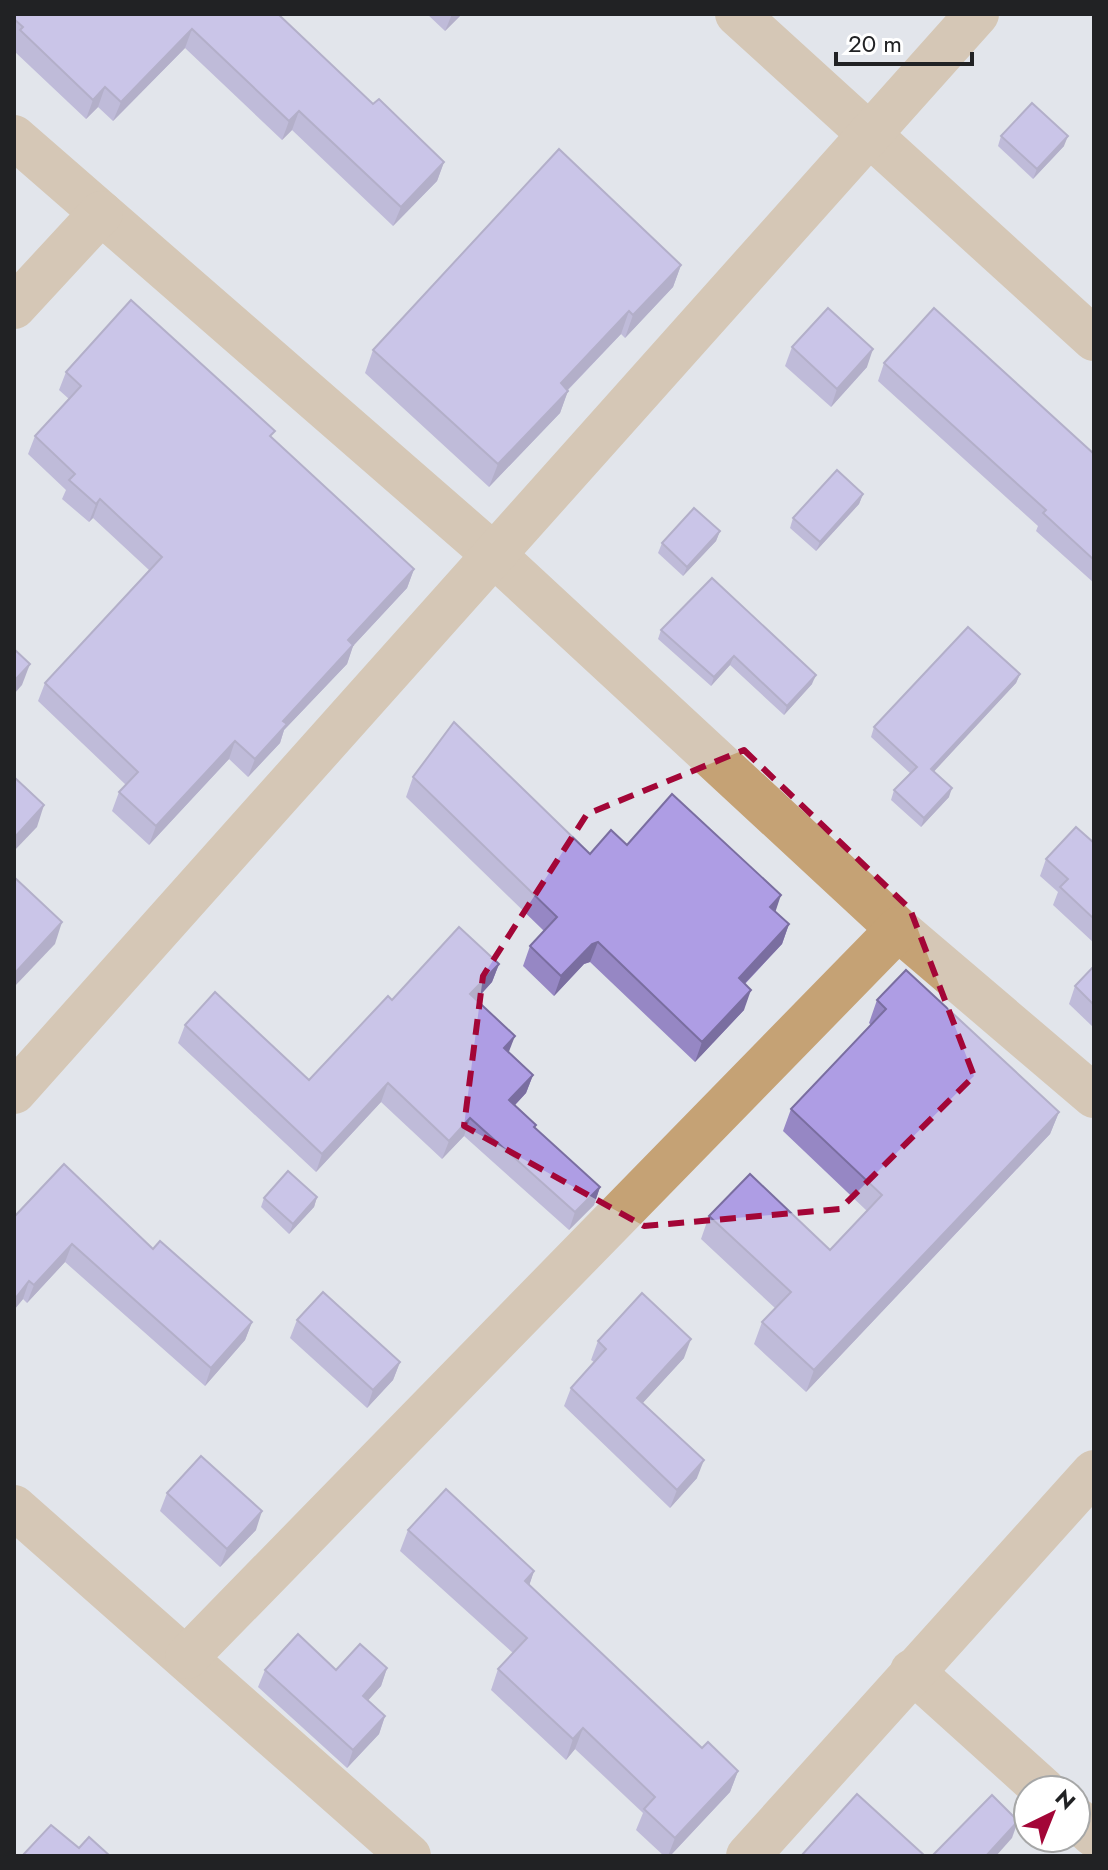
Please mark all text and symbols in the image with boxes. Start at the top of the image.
scale bar [836,16,972,66]
text: 20 m [848,26,902,61]
north arrow [1012,1774,1092,1854]
text: N [1048,1782,1083,1817]

